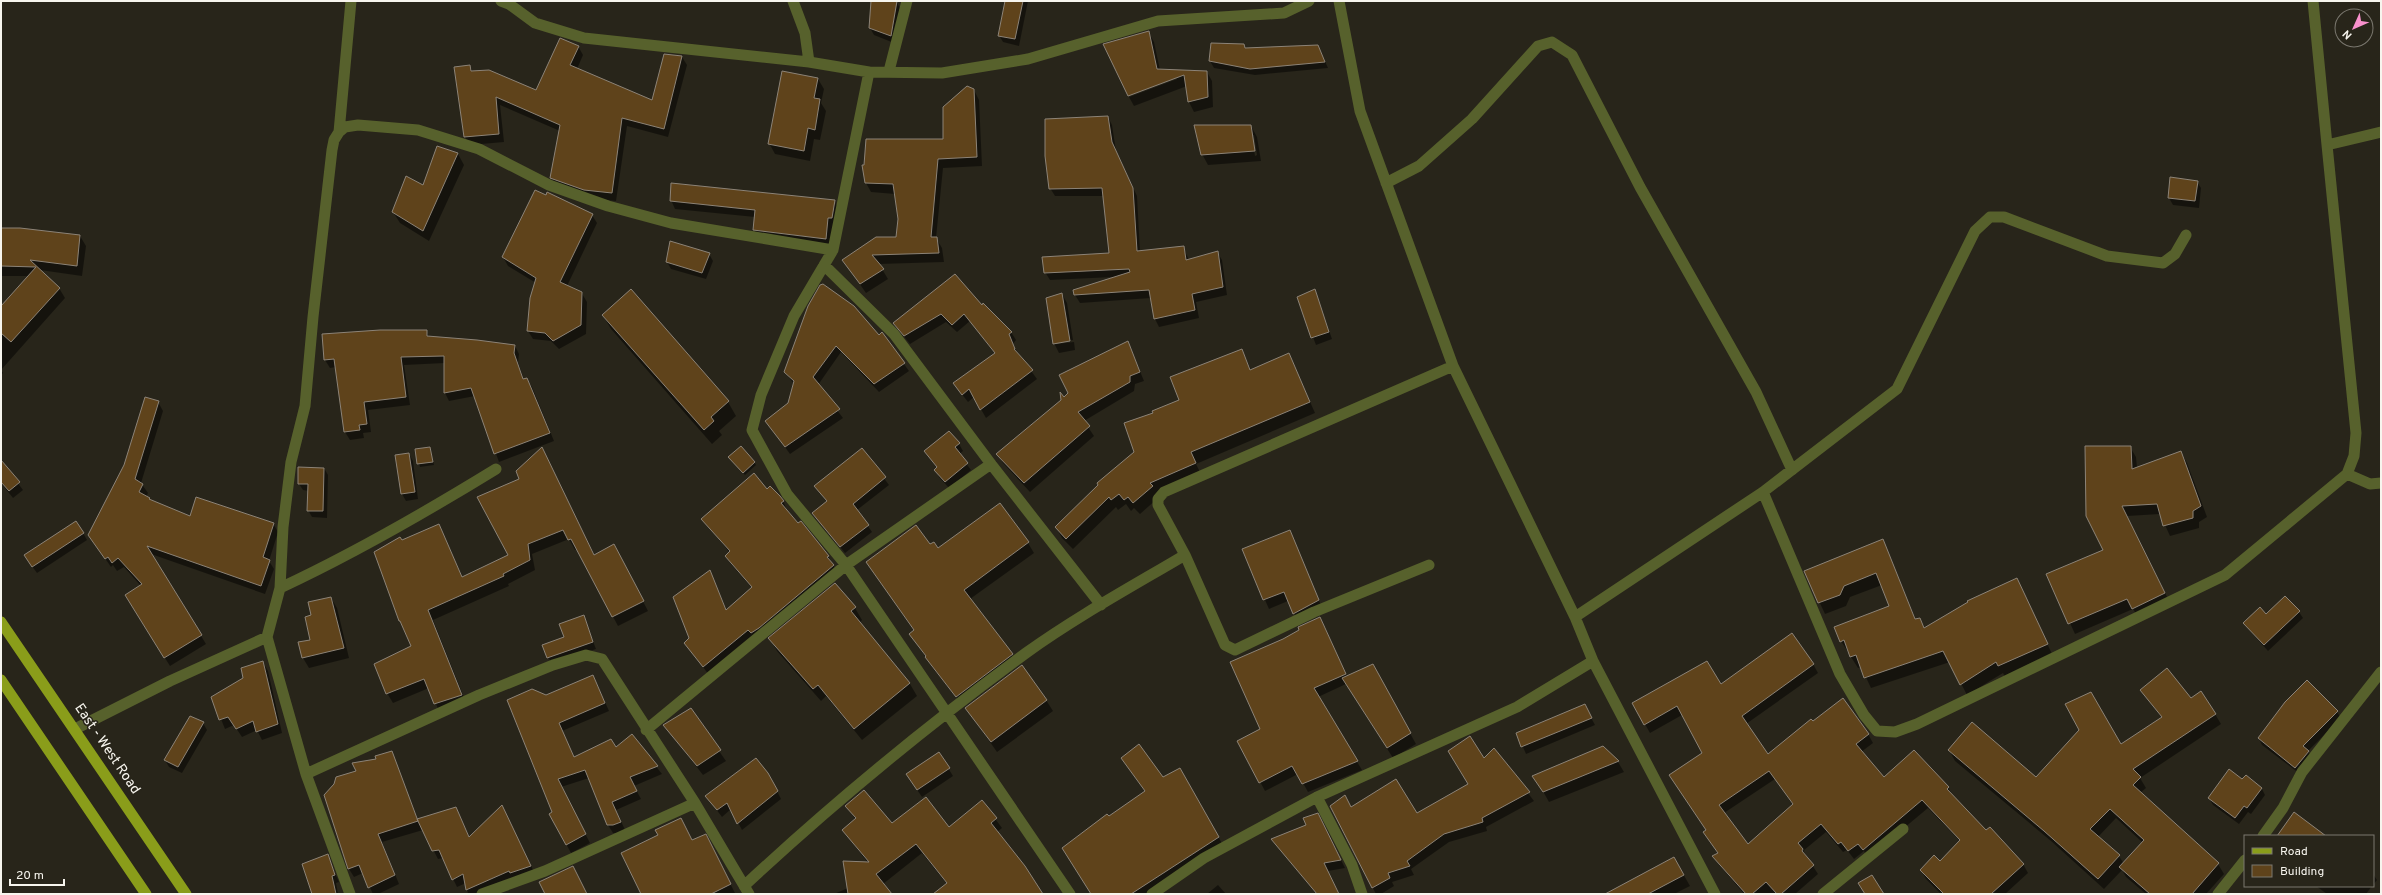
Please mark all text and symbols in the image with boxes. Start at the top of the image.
north arrow [2334,8,2374,48]
text: N [2340,27,2355,42]
street label: East - West Road [70,700,144,798]
legend [2244,835,2374,887]
text: Road [2280,844,2308,860]
scale bar [10,861,64,887]
text: Building [2280,864,2324,880]
text: 20 m [16,868,44,884]

